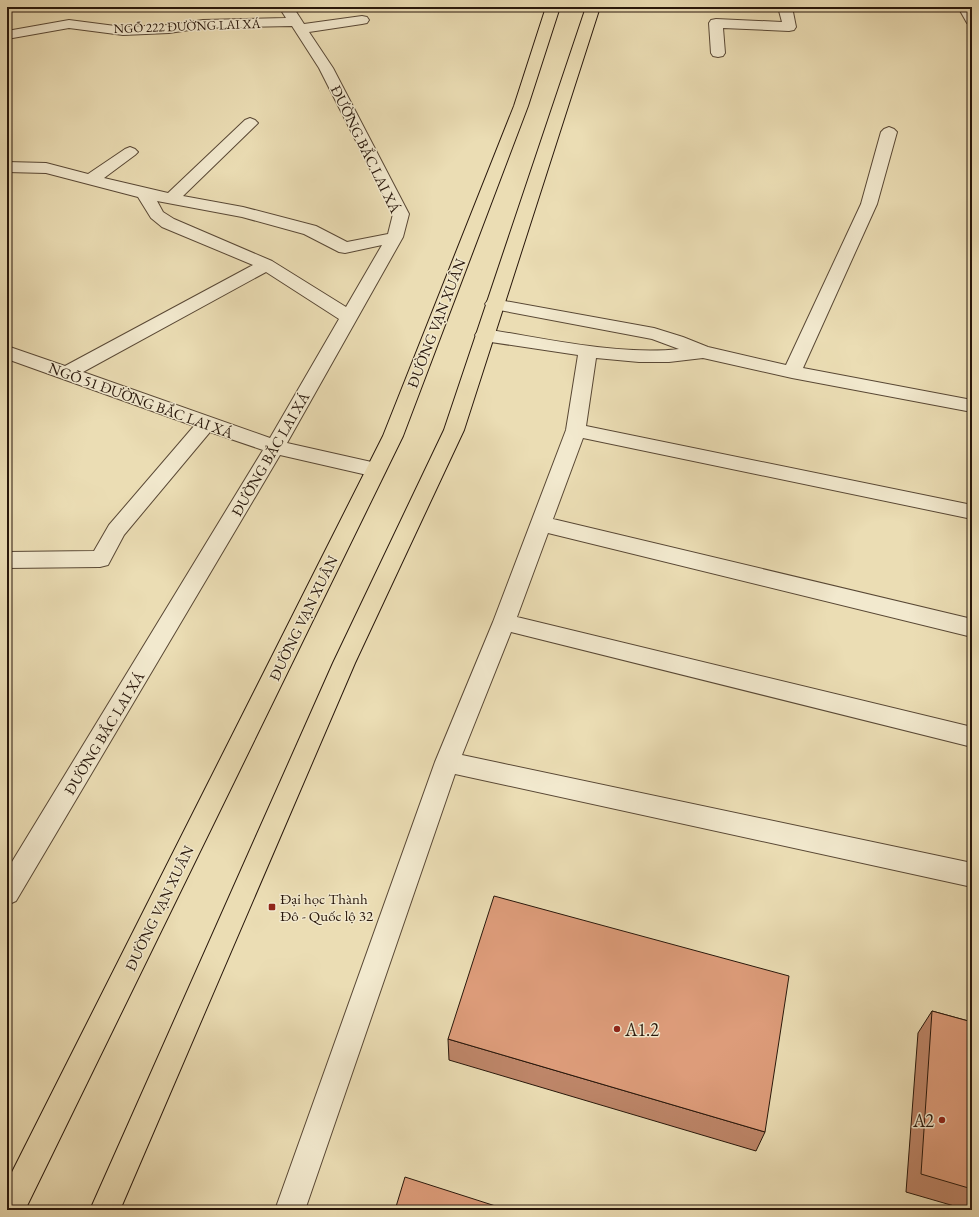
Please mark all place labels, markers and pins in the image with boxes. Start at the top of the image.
place label: Đại học Thành Đô - Quốc lộ 32 [280,889,374,925]
marker: Đại học Thành Đô - Quốc lộ 32 [267,902,277,912]
place label: A1.2 [624,1018,659,1041]
marker: A1.2 [612,1024,622,1034]
place label: A2 [912,1109,934,1132]
marker: A2 [937,1115,947,1125]

